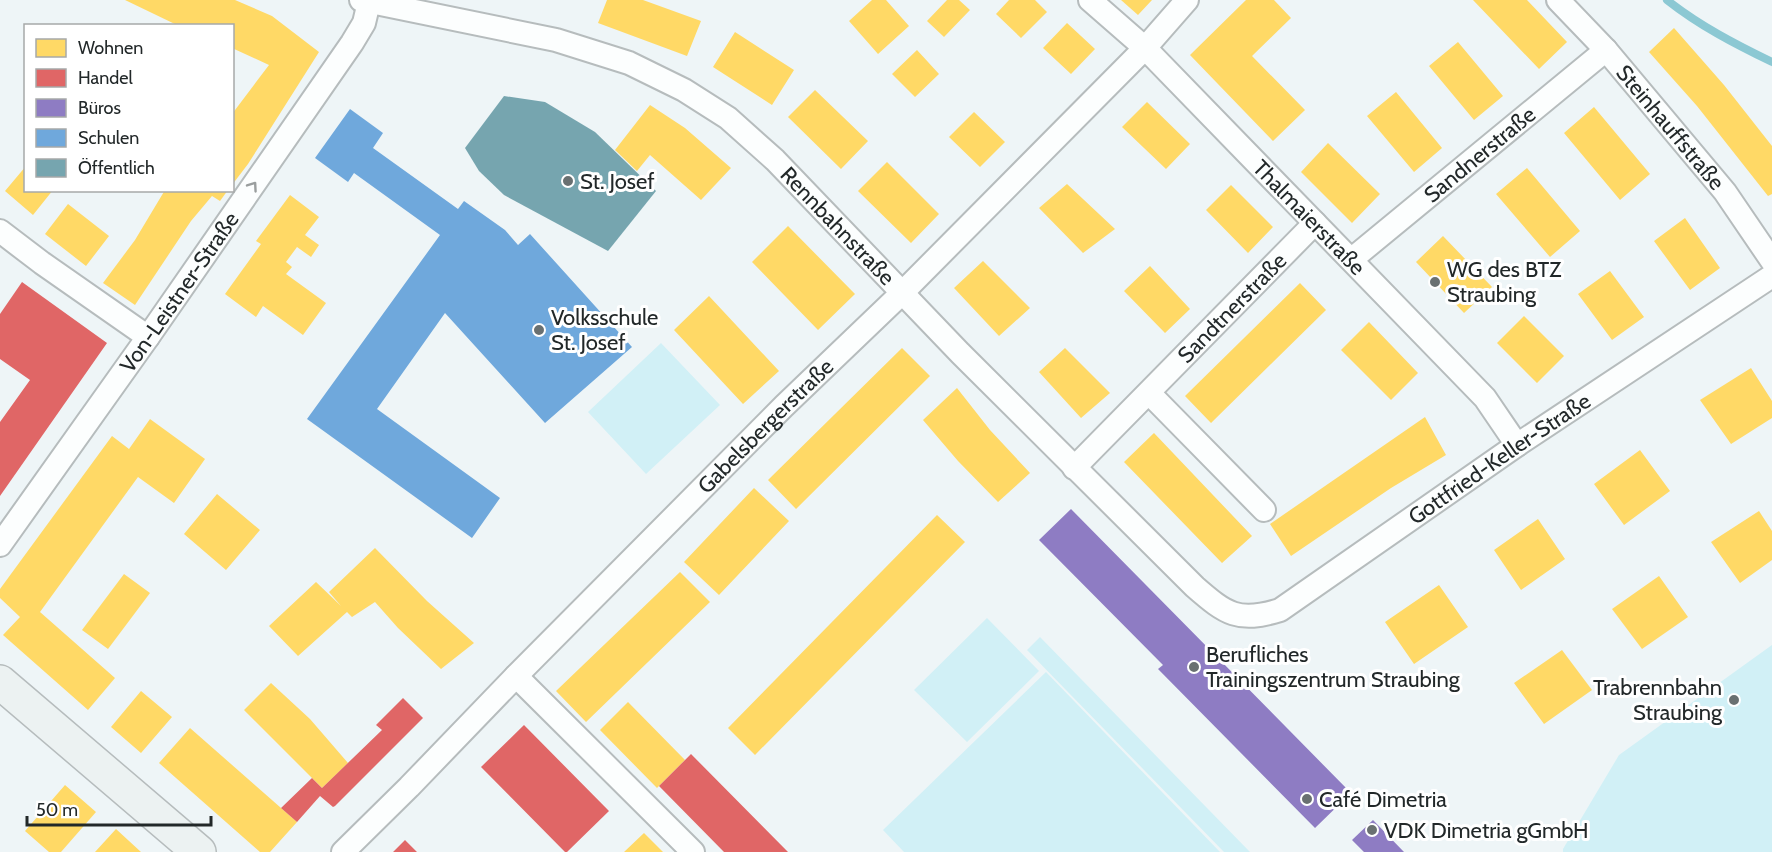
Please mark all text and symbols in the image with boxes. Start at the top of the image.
legend [24,24,234,192]
text: Wohnen [78,37,143,59]
street label: Steinhauffstraße [1610,60,1730,195]
text: Handel [78,67,133,89]
text: Büros [78,97,121,119]
street label: Sandnerstraße [1419,101,1541,208]
text: Schulen [78,127,139,149]
street label: Thalmaierstraße [1247,154,1371,281]
text: Öffentlich [78,157,155,179]
street label: Rennbahnstraße [775,161,900,291]
place label: St. Josef [580,168,655,195]
marker: St. Josef [561,174,575,188]
one-way arrow [246,181,257,192]
street label: Von-Leistner-Straße [114,207,245,378]
street label: Sandtnerstraße [1172,247,1292,369]
place label: WG des BTZ Straubing [1447,256,1561,308]
marker: WG des BTZ Straubing [1428,275,1442,289]
place label: Volksschule St. Josef [551,304,658,356]
marker: Volksschule St. Josef [532,323,546,337]
street label: Gabelsbergerstraße [692,353,839,499]
street label: Gottfried-Keller-Straße [1403,387,1596,530]
place label: Berufliches Trainingszentrum Straubing [1206,641,1461,693]
marker: Berufliches Trainingszentrum Straubing [1187,660,1201,674]
place label: Trabrennbahn Straubing [1593,674,1723,726]
marker: Trabrennbahn Straubing [1727,693,1741,707]
place label: Café Dimetria [1319,786,1447,813]
scale bar [27,789,212,827]
marker: Café Dimetria [1300,792,1314,806]
text: 50 m [36,799,78,821]
place label: VDK Dimetria gGmbH [1384,817,1589,844]
marker: VDK Dimetria gGmbH [1365,823,1379,837]

